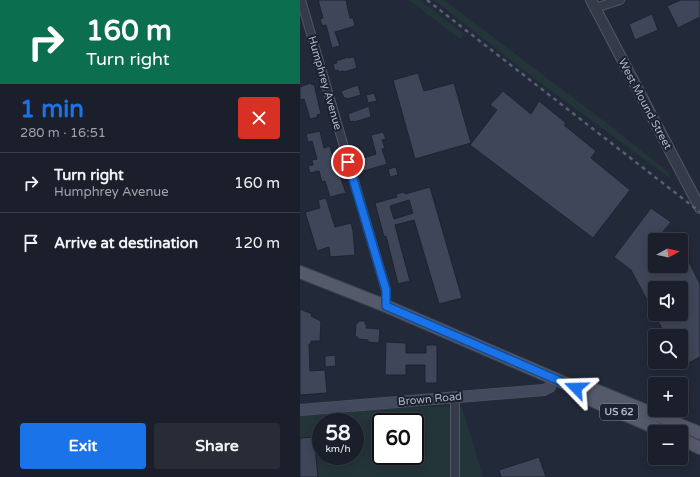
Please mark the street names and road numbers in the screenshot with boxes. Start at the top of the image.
street label: Humphrey Avenue [305,35,345,131]
street label: West Mound Street [616,56,674,152]
street label: Brown Road [397,390,463,408]
road number: US 62 [600,404,638,420]

